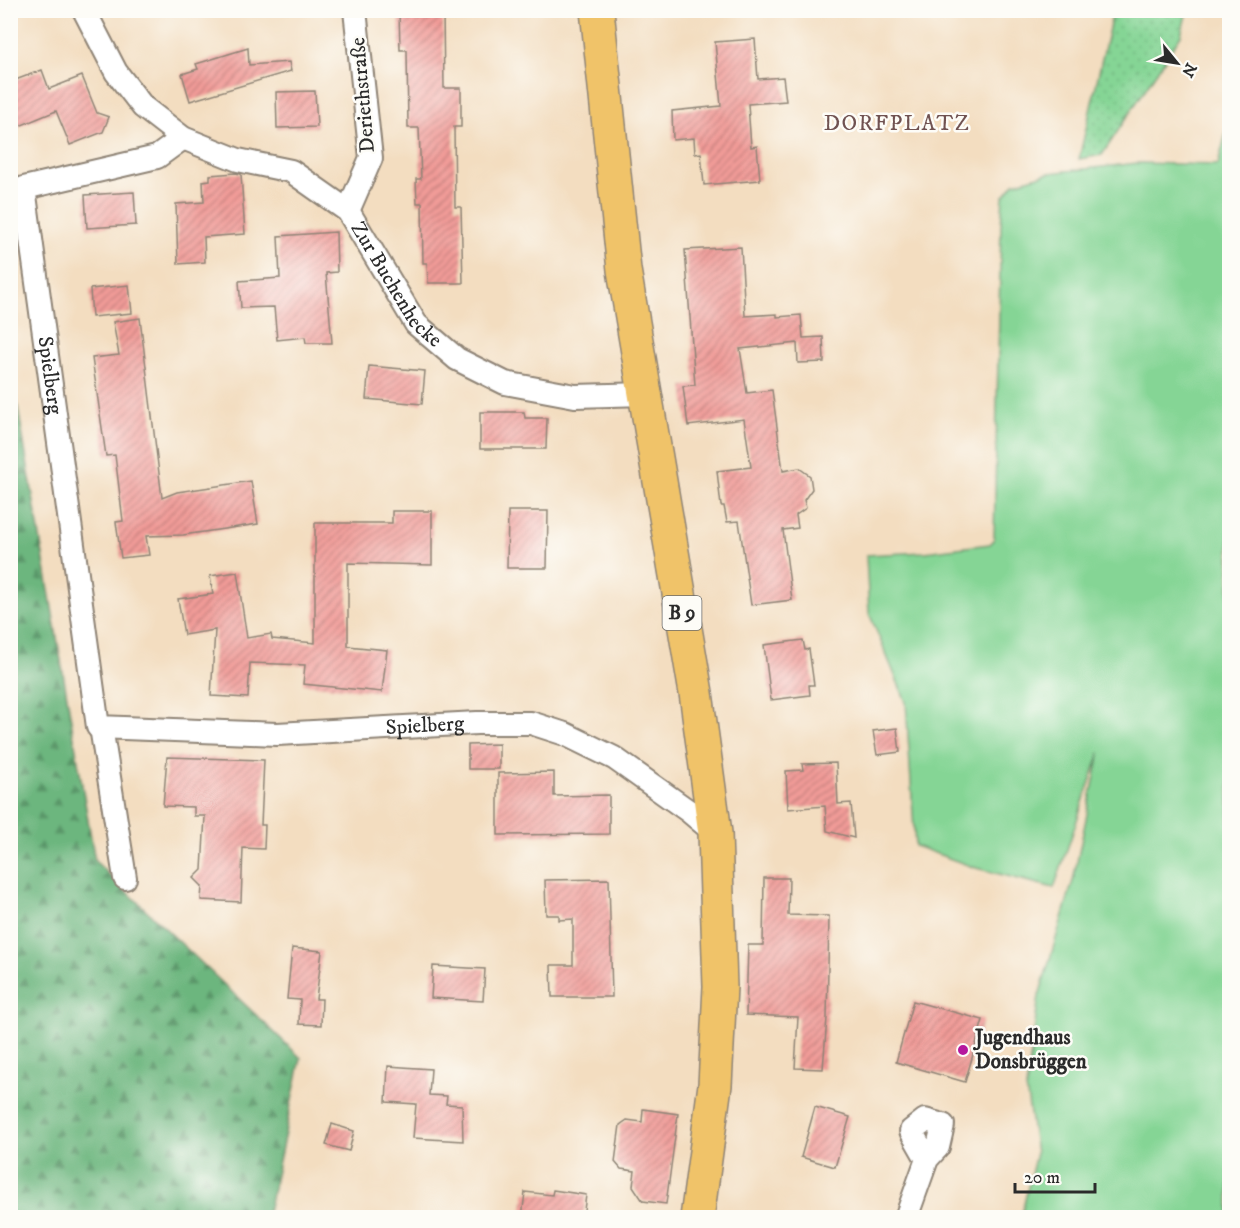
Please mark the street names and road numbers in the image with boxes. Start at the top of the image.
street label: Deriethstraße [345,36,381,154]
street label: Zur Buchenhecke [345,217,447,354]
street label: Spielberg [32,335,68,417]
road number: B 9 [662,596,702,630]
street label: Spielberg [385,711,466,741]

